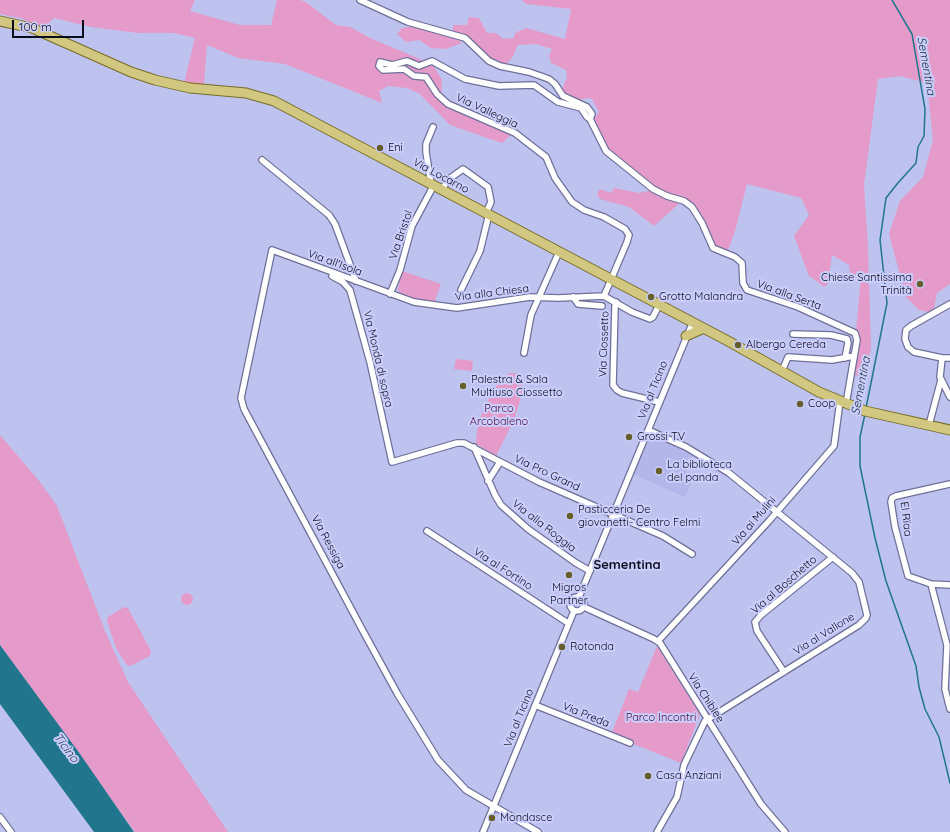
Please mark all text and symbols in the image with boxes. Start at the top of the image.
scale bar [14,12,86,38]
text: 100 m [19,19,52,34]
water label: Sementina [914,36,938,96]
street label: Via Valleggia [454,91,520,131]
place label: Eni [388,141,403,155]
marker: Eni [375,143,385,153]
street label: Via Locarno [411,156,471,196]
street label: Via Bristol [386,209,416,261]
street label: Via all'Isola [306,247,364,279]
place label: Chiese Santissima Trinità [821,271,912,297]
street label: Via alla Serta [755,277,823,313]
marker: Chiese Santissima Trinità [915,279,925,289]
street label: Via alla Chiesa [454,282,530,304]
place label: Grotto Malandra [659,290,743,304]
marker: Grotto Malandra [646,292,656,302]
street label: Via Monda di sopra [360,309,396,409]
street label: Via Ciossetto [596,311,612,377]
place label: Albergo Cereda [746,338,826,352]
marker: Albergo Cereda [733,340,743,350]
water label: Sementina [848,356,874,416]
street label: Via al Ticino [635,359,671,421]
place label: Palestra & Sala Multiuso Ciossetto [471,373,563,399]
marker: Palestra & Sala Multiuso Ciossetto [458,381,468,391]
place label: Coop [808,397,835,411]
marker: Coop [795,399,805,409]
park label: Parco Arcobaleno [470,402,528,428]
place label: Grossi TV [637,430,685,444]
marker: Grossi TV [624,432,634,442]
street label: Via Pro Grand [512,452,582,494]
place label: La biblioteca del panda [667,458,732,484]
marker: La biblioteca del panda [654,466,664,476]
street label: Via ai Mulini [729,494,779,548]
street label: Via alla Roggia [509,497,579,555]
street label: El Rïaa [897,501,915,537]
place label: Pasticceria De giovanetti- Centro Felmi [578,503,700,529]
marker: Pasticceria De giovanetti- Centro Felmi [565,511,575,521]
street label: Via Ressiga [308,513,348,571]
street label: Via al Fortino [471,545,535,593]
street label: Via al Boschetto [748,553,820,617]
district label: Sementina [593,557,661,573]
marker: Migros Partner [564,570,574,580]
place label: Migros Partner [550,581,588,607]
street label: Via al Vallone [791,610,857,658]
place label: Rotonda [570,640,614,654]
marker: Rotonda [557,642,567,652]
street label: Via Chiblee [685,671,727,725]
street label: Via al Ticino [501,687,537,749]
street label: Via Preda [561,700,611,730]
park label: Parco Incontri [626,711,696,725]
water label: Ticino [50,731,82,765]
place label: Casa Anziani [656,769,721,783]
marker: Casa Anziani [643,771,653,781]
place label: Mondasce [500,811,553,825]
marker: Mondasce [487,813,497,823]

